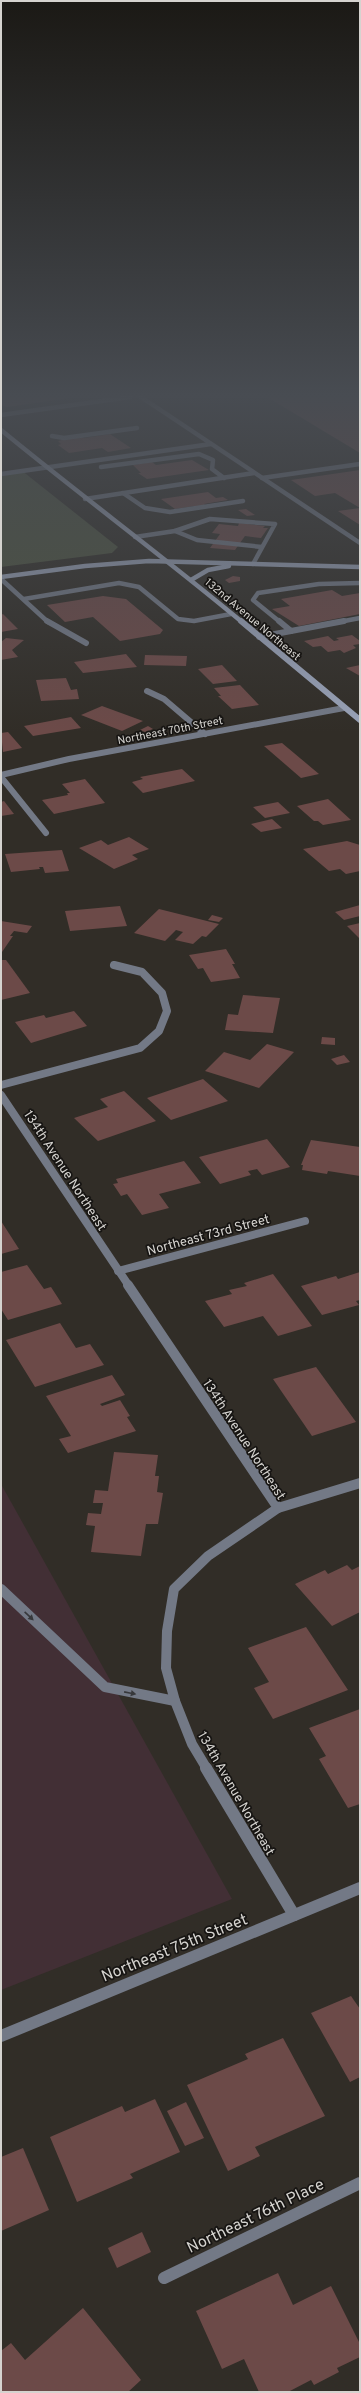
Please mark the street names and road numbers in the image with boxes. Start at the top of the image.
street label: 132nd Avenue Northeast [202,576,303,664]
street label: Northeast 70th Street [116,714,224,748]
street label: 134th Avenue Northeast [19,1108,109,1234]
street label: Northeast 73rd Street [145,1212,272,1260]
street label: 134th Avenue Northeast [198,1377,288,1503]
street label: 134th Avenue Northeast [193,1729,277,1859]
street label: Northeast 75th Street [99,1910,251,1987]
street label: Northeast 76th Place [184,2175,328,2259]

